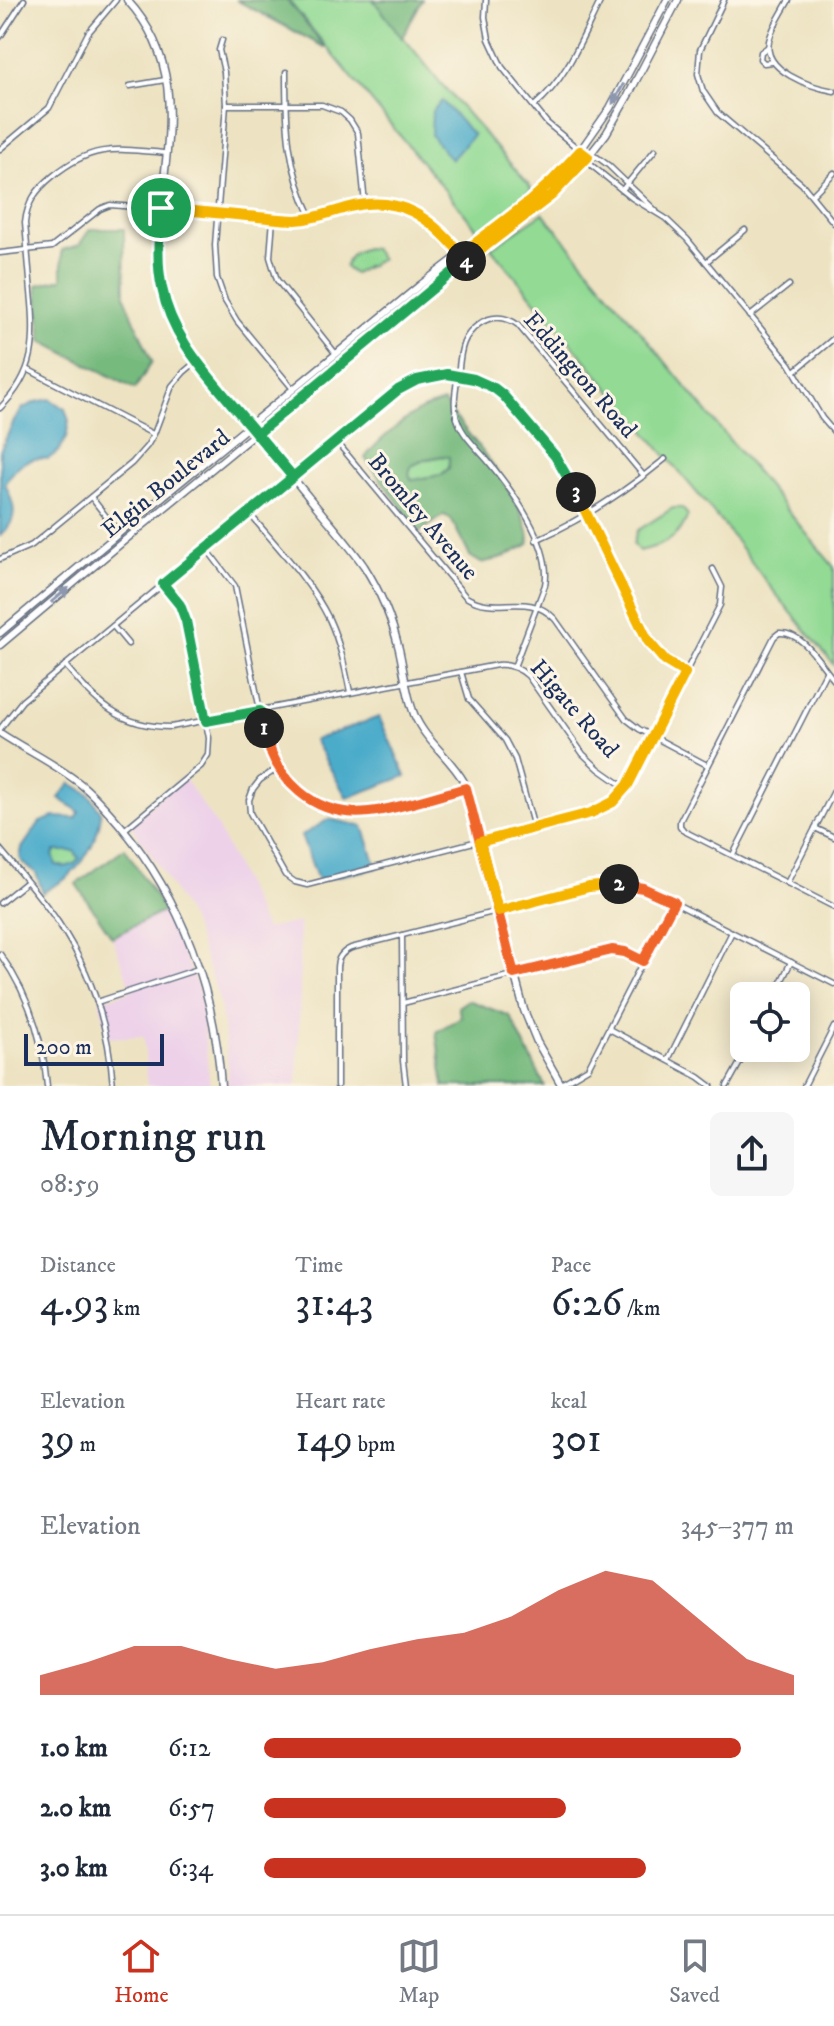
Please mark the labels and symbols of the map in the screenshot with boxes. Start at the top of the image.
one-way arrow [611,83,625,105]
pin [127,174,195,242]
pin: 4 [446,241,486,281]
street label: Eddington Road [517,305,643,445]
street label: Elgin Boulevard [96,423,236,545]
street label: Bromley Avenue [361,447,485,587]
pin: 3 [556,472,596,512]
one-way arrow [49,587,69,604]
street label: Higate Road [523,654,625,764]
pin: 1 [244,708,284,748]
pin: 2 [599,864,639,904]
scale bar [24,1030,164,1066]

